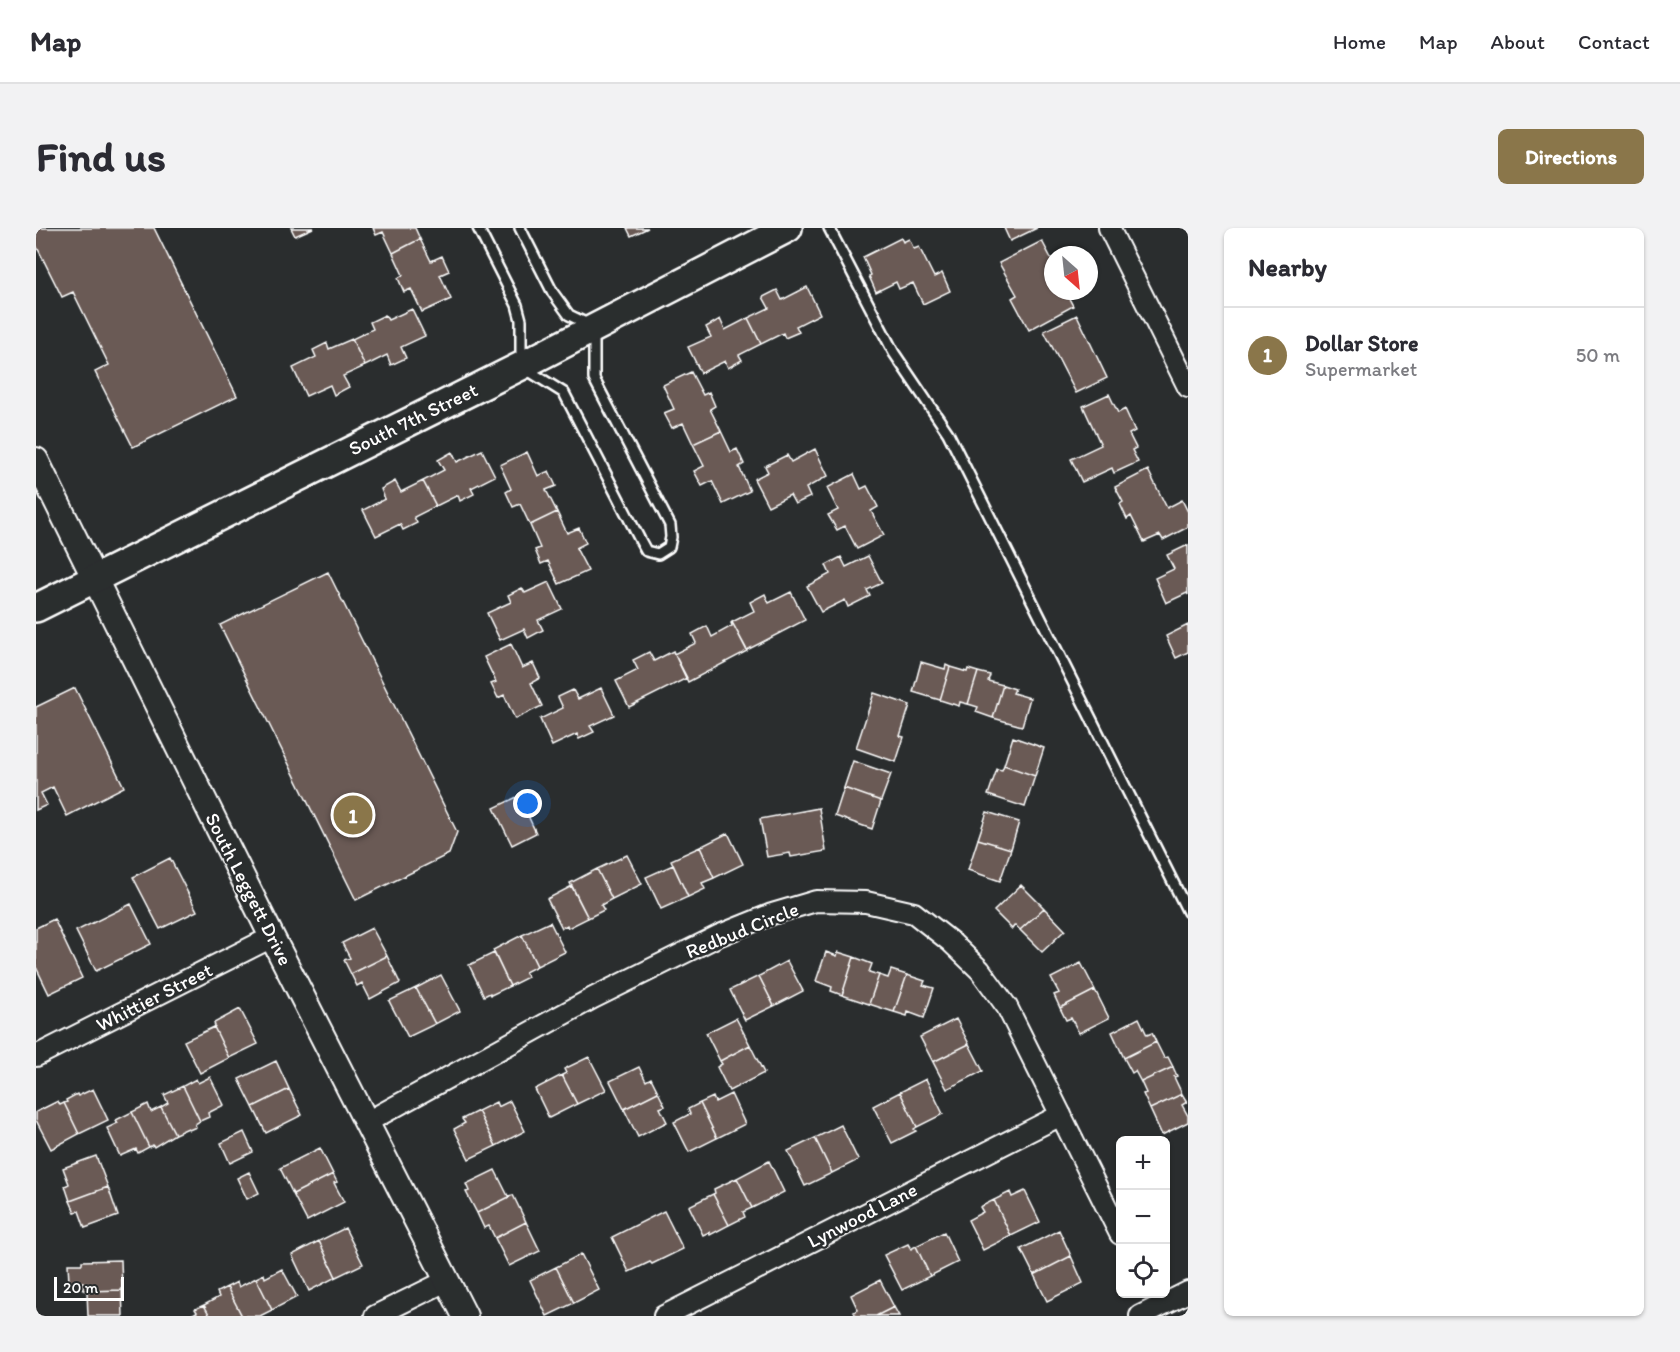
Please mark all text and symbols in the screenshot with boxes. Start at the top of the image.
text: Map [30,24,81,58]
text: Home [1333,29,1386,54]
text: Map [1419,29,1458,54]
text: About [1491,29,1545,54]
text: Contact [1578,29,1650,54]
button: Directions [1498,129,1644,184]
text: Find us [36,131,166,182]
north arrow [1044,246,1098,300]
text: Nearby [1248,251,1327,283]
text: Dollar Store [1305,330,1418,357]
text: 1 [1263,343,1272,367]
text: 50 m [1576,343,1620,367]
text: Supermarket [1305,357,1417,381]
street label: South 7th Street [345,377,481,461]
your location [513,789,542,818]
pin: 1 [334,792,372,838]
street label: South Leggett Drive [200,809,298,969]
street label: Redbud Circle [682,897,802,963]
street label: Whittier Street [92,957,217,1037]
map controls [1116,1136,1170,1298]
button: + [1116,1136,1170,1190]
street label: Lynwood Lane [803,1177,921,1253]
button: − [1116,1190,1170,1244]
button: locate [1116,1244,1170,1298]
scale bar [54,1274,124,1302]
text: 20 m [63,1278,98,1297]

